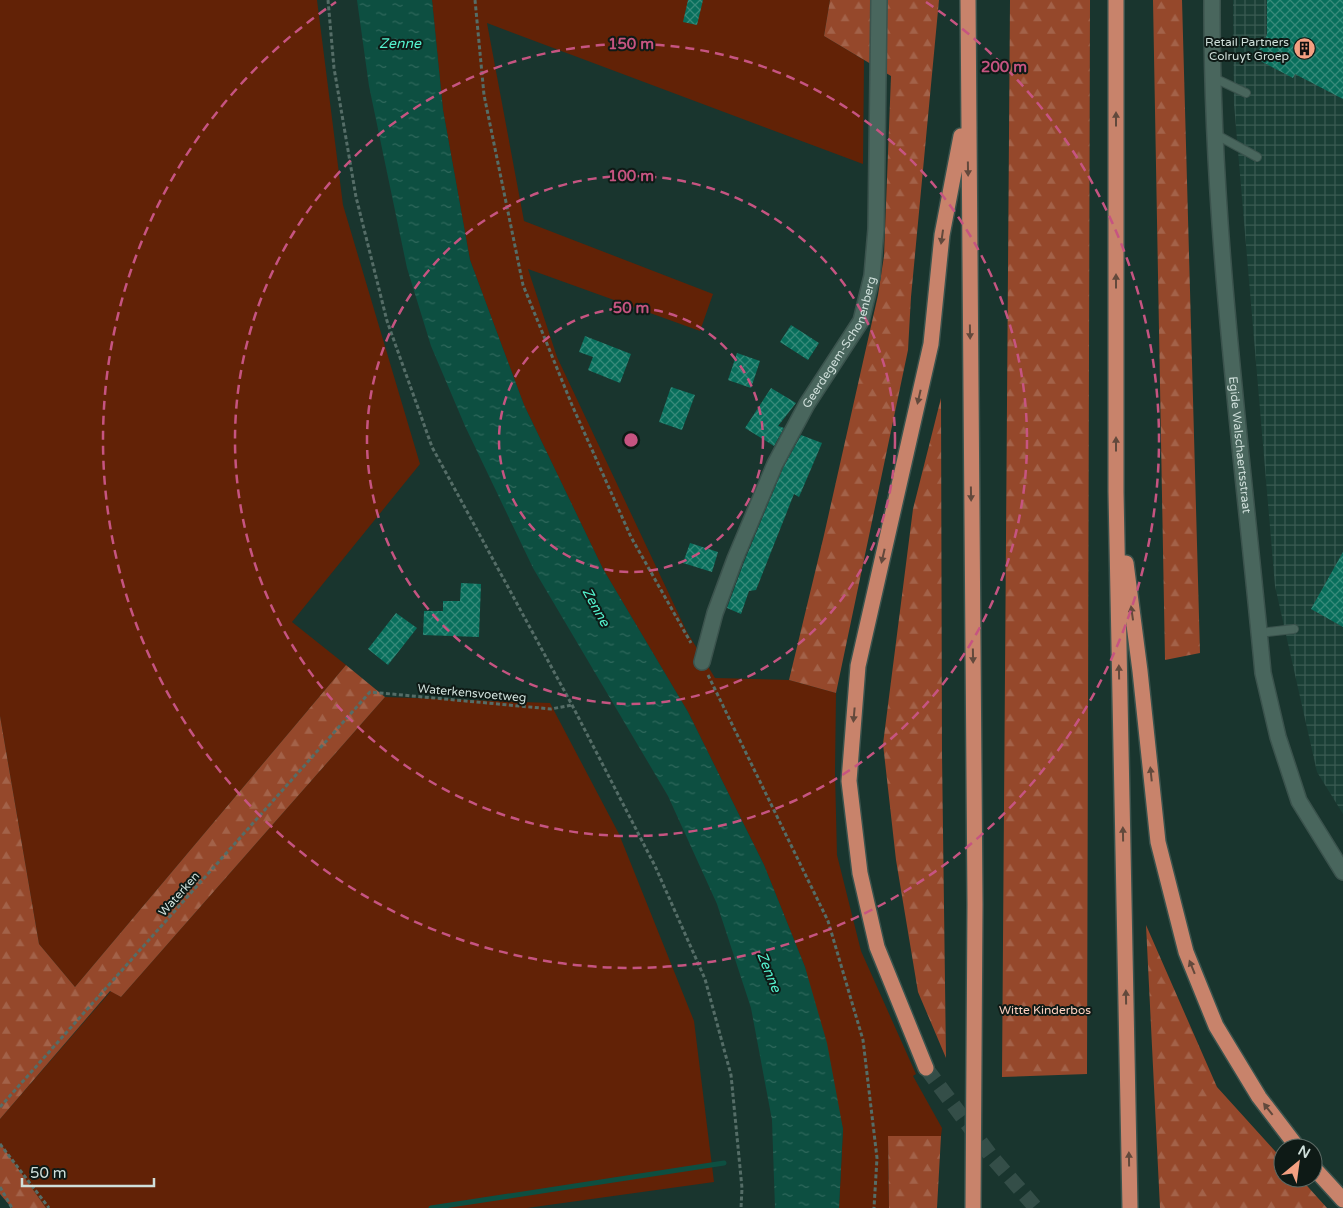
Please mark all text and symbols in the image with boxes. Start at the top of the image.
water label: Zenne [379,35,422,52]
text: 150 m [608,35,654,53]
place label: Retail Partners Colruyt Groep [1205,35,1289,63]
building icon: Retail Partners Colruyt Groep [1293,37,1317,61]
text: 200 m [981,58,1027,76]
one-way arrow [1112,110,1120,126]
one-way arrow [964,161,972,177]
text: 100 m [608,167,654,185]
one-way arrow [938,229,946,245]
one-way arrow [1112,273,1120,289]
street label: Geerdegem-Schonenberg [799,275,879,411]
text: 50 m [613,299,649,317]
one-way arrow [966,324,974,340]
street label: Egide Walschaertsstraat [1226,376,1254,515]
one-way arrow [915,390,923,405]
centre of rings [622,431,640,449]
one-way arrow [1112,435,1120,451]
one-way arrow [967,486,975,502]
one-way arrow [879,548,887,563]
water label: Zenne [578,585,614,630]
one-way arrow [1128,604,1136,620]
one-way arrow [969,649,977,665]
one-way arrow [1115,664,1123,680]
street label: Waterkensvoetweg [417,681,527,705]
one-way arrow [850,707,858,723]
one-way arrow [1147,766,1155,782]
one-way arrow [1119,826,1127,842]
street label: Waterken [156,869,202,919]
water label: Zenne [753,949,785,996]
one-way arrow [1188,959,1195,974]
one-way arrow [1122,989,1130,1005]
park label: Witte Kinderbos [999,1003,1091,1017]
one-way arrow [1263,1103,1273,1116]
north arrow [1273,1138,1323,1188]
text: N [1295,1142,1313,1162]
one-way arrow [1125,1151,1133,1167]
scale bar [22,1156,155,1188]
text: 50 m [30,1164,67,1182]

